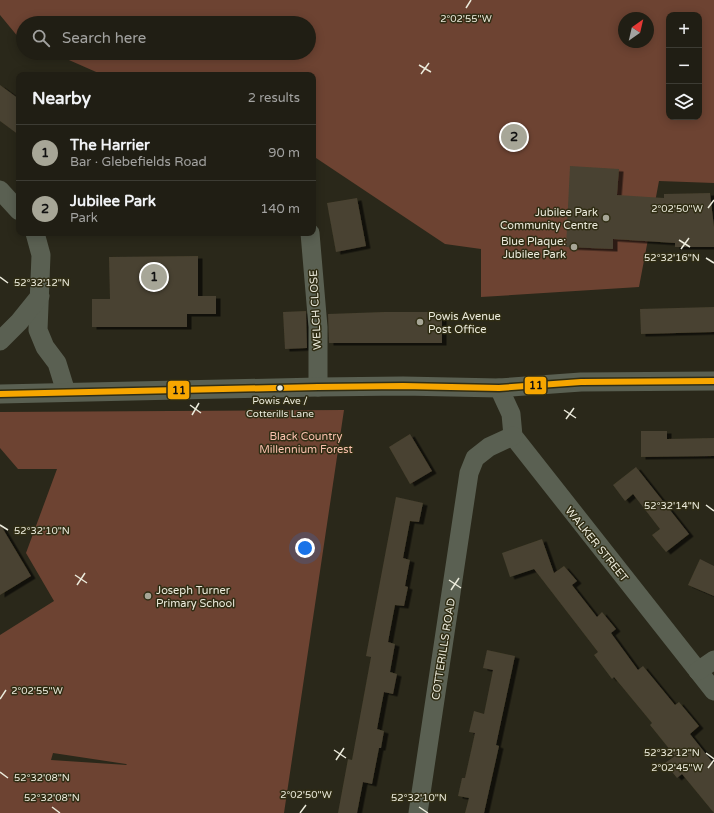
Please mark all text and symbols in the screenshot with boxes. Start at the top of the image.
north arrow [618,12,654,48]
map controls [666,12,702,120]
button: + [666,12,702,48]
text: 2°02'55"W [440,13,492,25]
search box [16,16,316,60]
icon: search [30,27,52,49]
text: Search here [62,29,146,47]
button: − [666,48,702,84]
button: layers [666,84,702,120]
text: Nearby [32,88,91,109]
text: 2 results [248,90,300,106]
pin: 2 [501,122,527,152]
text: The Harrier [70,136,150,154]
text: 1 [41,145,49,161]
text: 90 m [268,145,300,161]
text: Bar · Glebefields Road [70,154,207,170]
text: Jubilee Park [70,192,156,210]
text: 2 [41,201,49,217]
text: 140 m [260,201,300,217]
text: 2°02'50"W [651,203,703,215]
place label: Jubilee Park Community Centre [500,206,598,232]
text: Park [70,210,98,226]
marker: Jubilee Park Community Centre [601,213,611,223]
place label: Blue Plaque: Jubilee Park [501,235,566,261]
marker: Blue Plaque: Jubilee Park [569,242,579,252]
text: 52°32'16"N [644,252,700,264]
pin: 1 [141,262,167,292]
street label: WELCH CLOSE [307,270,324,350]
text: 52°32'12"N [14,277,70,289]
place label: Powis Avenue Post Office [428,310,501,336]
marker: Powis Avenue Post Office [415,317,425,327]
line badge: 11 [524,376,547,395]
text: 11 [529,379,543,392]
line badge: 11 [167,380,190,400]
marker: Powis Ave / Cotterills Lane [275,383,285,393]
text: 11 [172,384,186,397]
place label: Powis Ave / Cotterills Lane [246,395,314,420]
park label: Black Country Millennium Forest [259,430,353,456]
text: 52°32'14"N [644,500,700,512]
street label: WALKER STREET [562,504,631,585]
text: 52°32'10"N [14,525,70,537]
your location [295,538,315,558]
place label: Joseph Turner Primary School [156,584,235,610]
marker: Joseph Turner Primary School [143,591,153,601]
street label: COTTERILLS ROAD [429,597,458,701]
text: 2°02'55"W [11,685,63,697]
text: 52°32'12"N [644,747,700,759]
text: 2°02'45"W [651,762,703,774]
text: 52°32'08"N [14,772,70,784]
text: 2°02'50"W [280,789,332,801]
text: 52°32'08"N [24,792,80,804]
text: 52°32'10"N [391,792,447,804]

